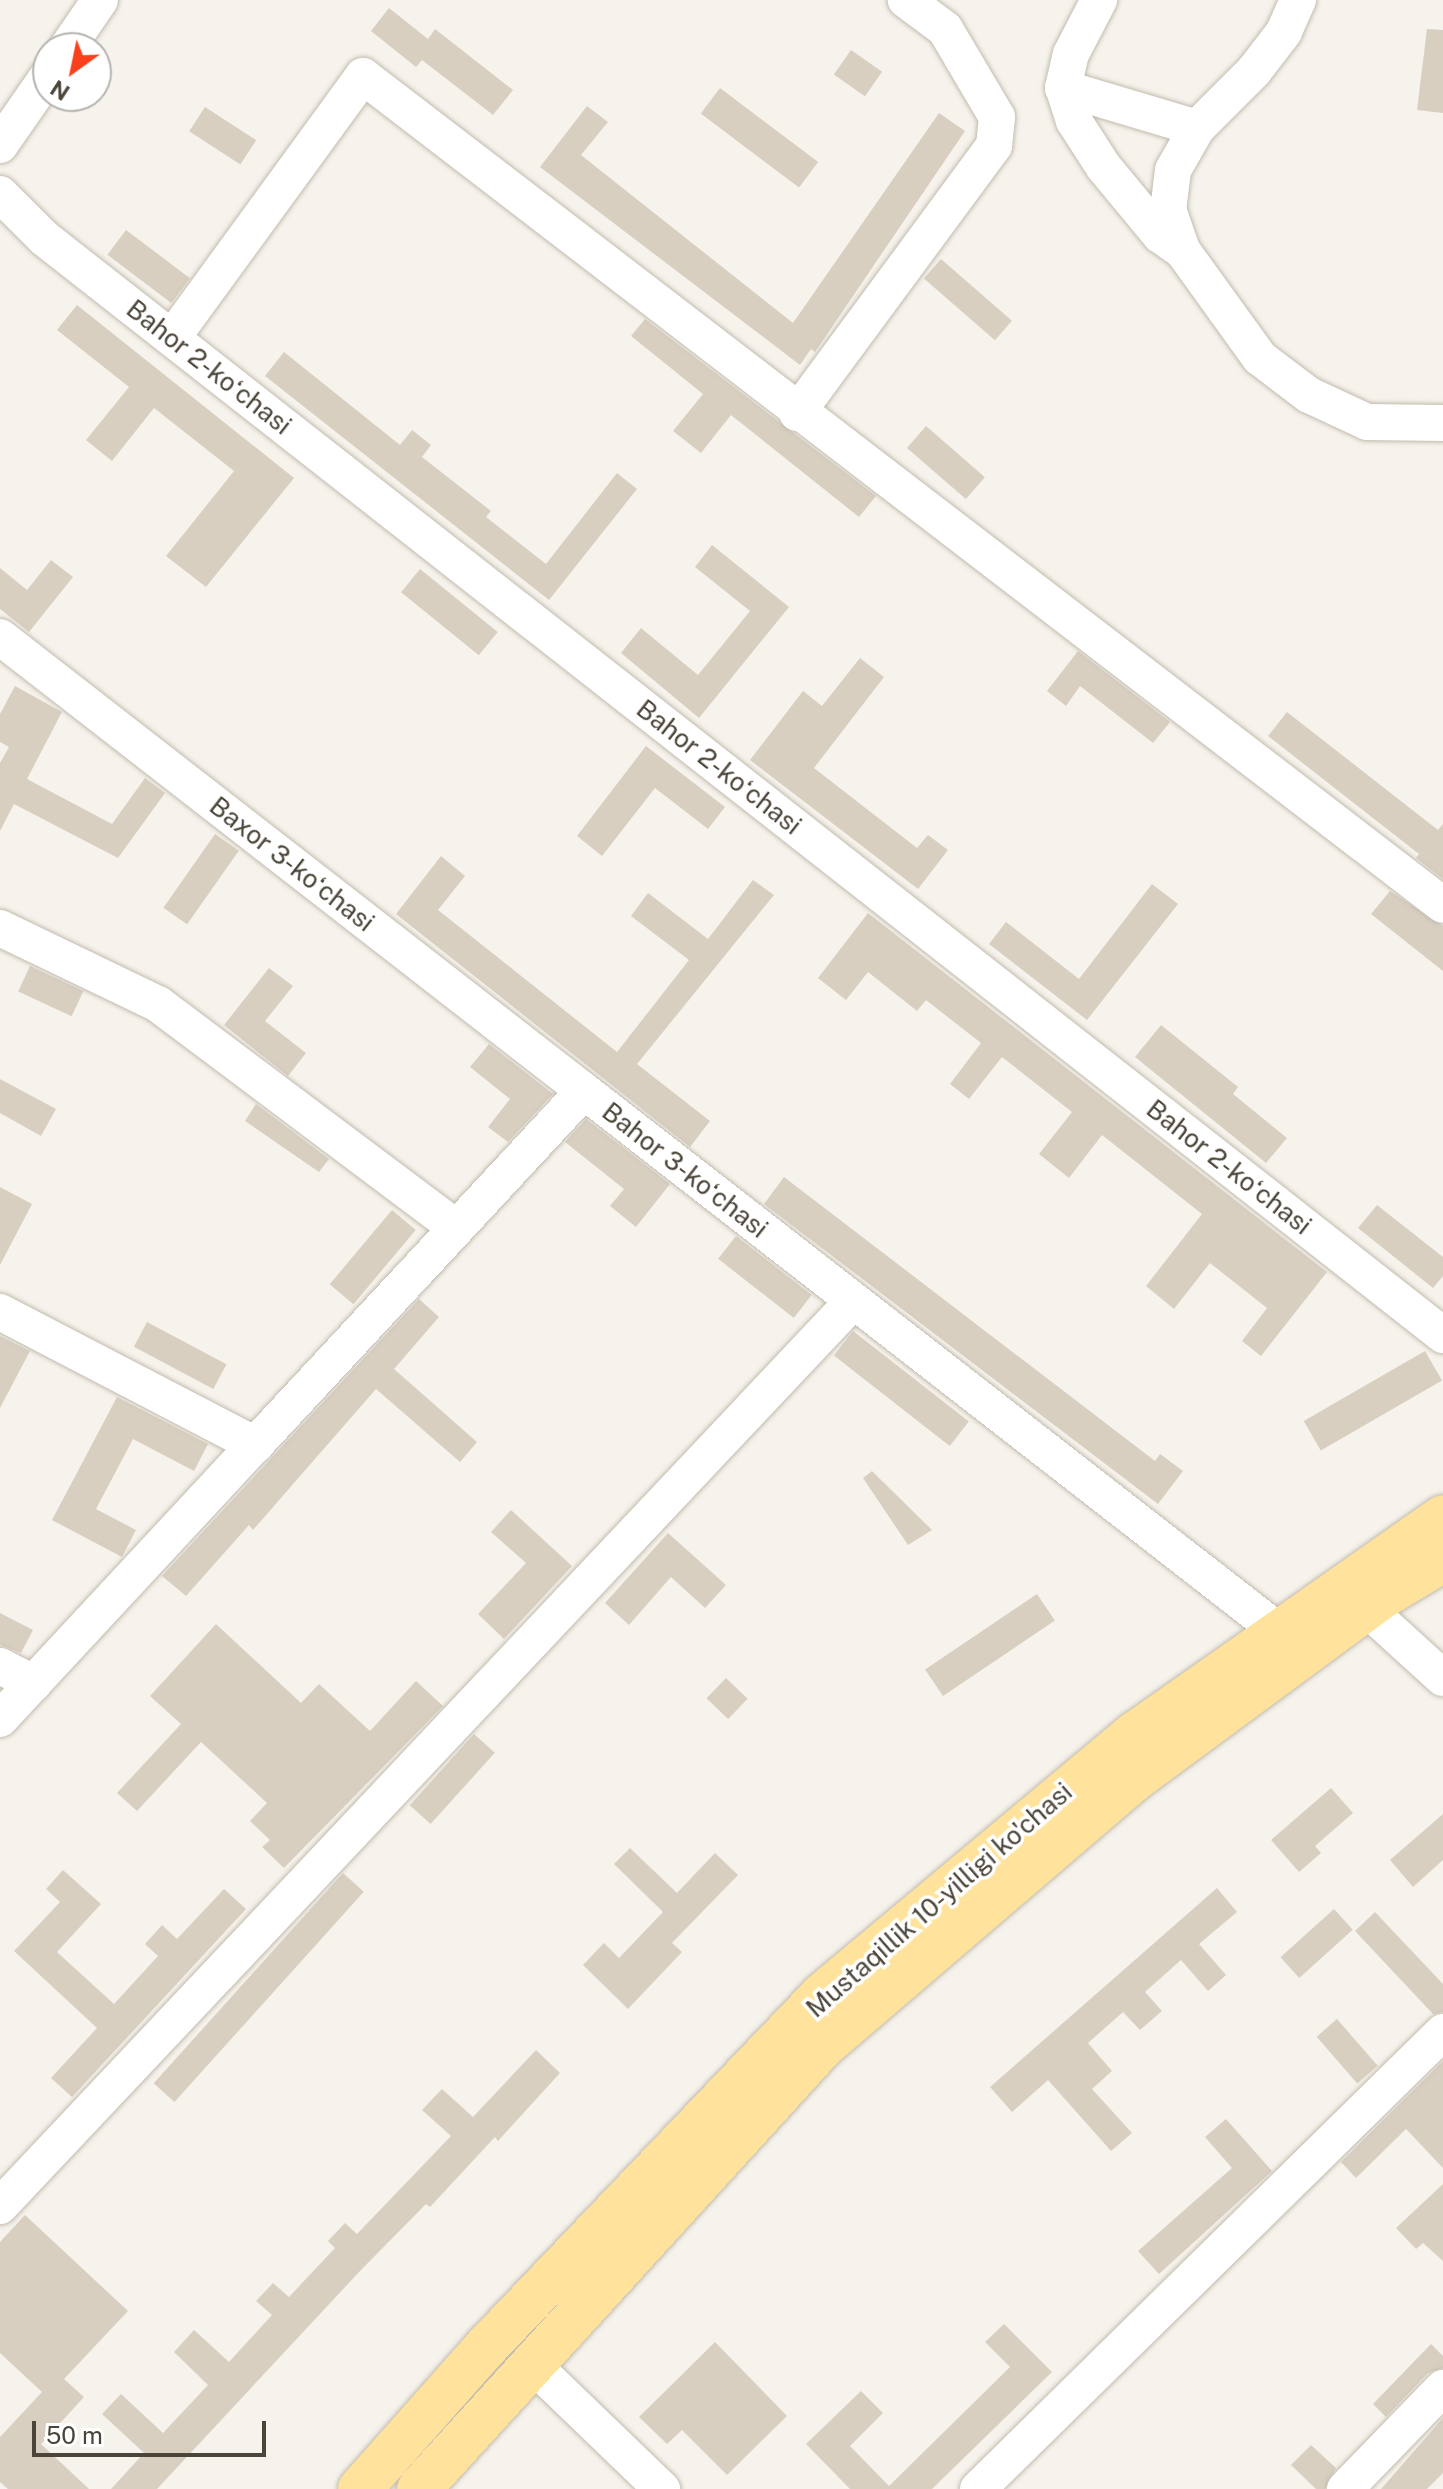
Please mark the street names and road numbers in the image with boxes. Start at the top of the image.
street label: Bahor 2-koʻchasi [120,293,298,441]
street label: Bahor 2-koʻchasi [630,693,808,841]
street label: Baxor 3-koʻchasi [204,790,380,938]
street label: Bahor 2-koʻchasi [1140,1093,1318,1241]
street label: Bahor 3-koʻchasi [596,1096,774,1244]
street label: Mustaqillik 10-yilligi ko'chasi [800,1776,1078,2024]

